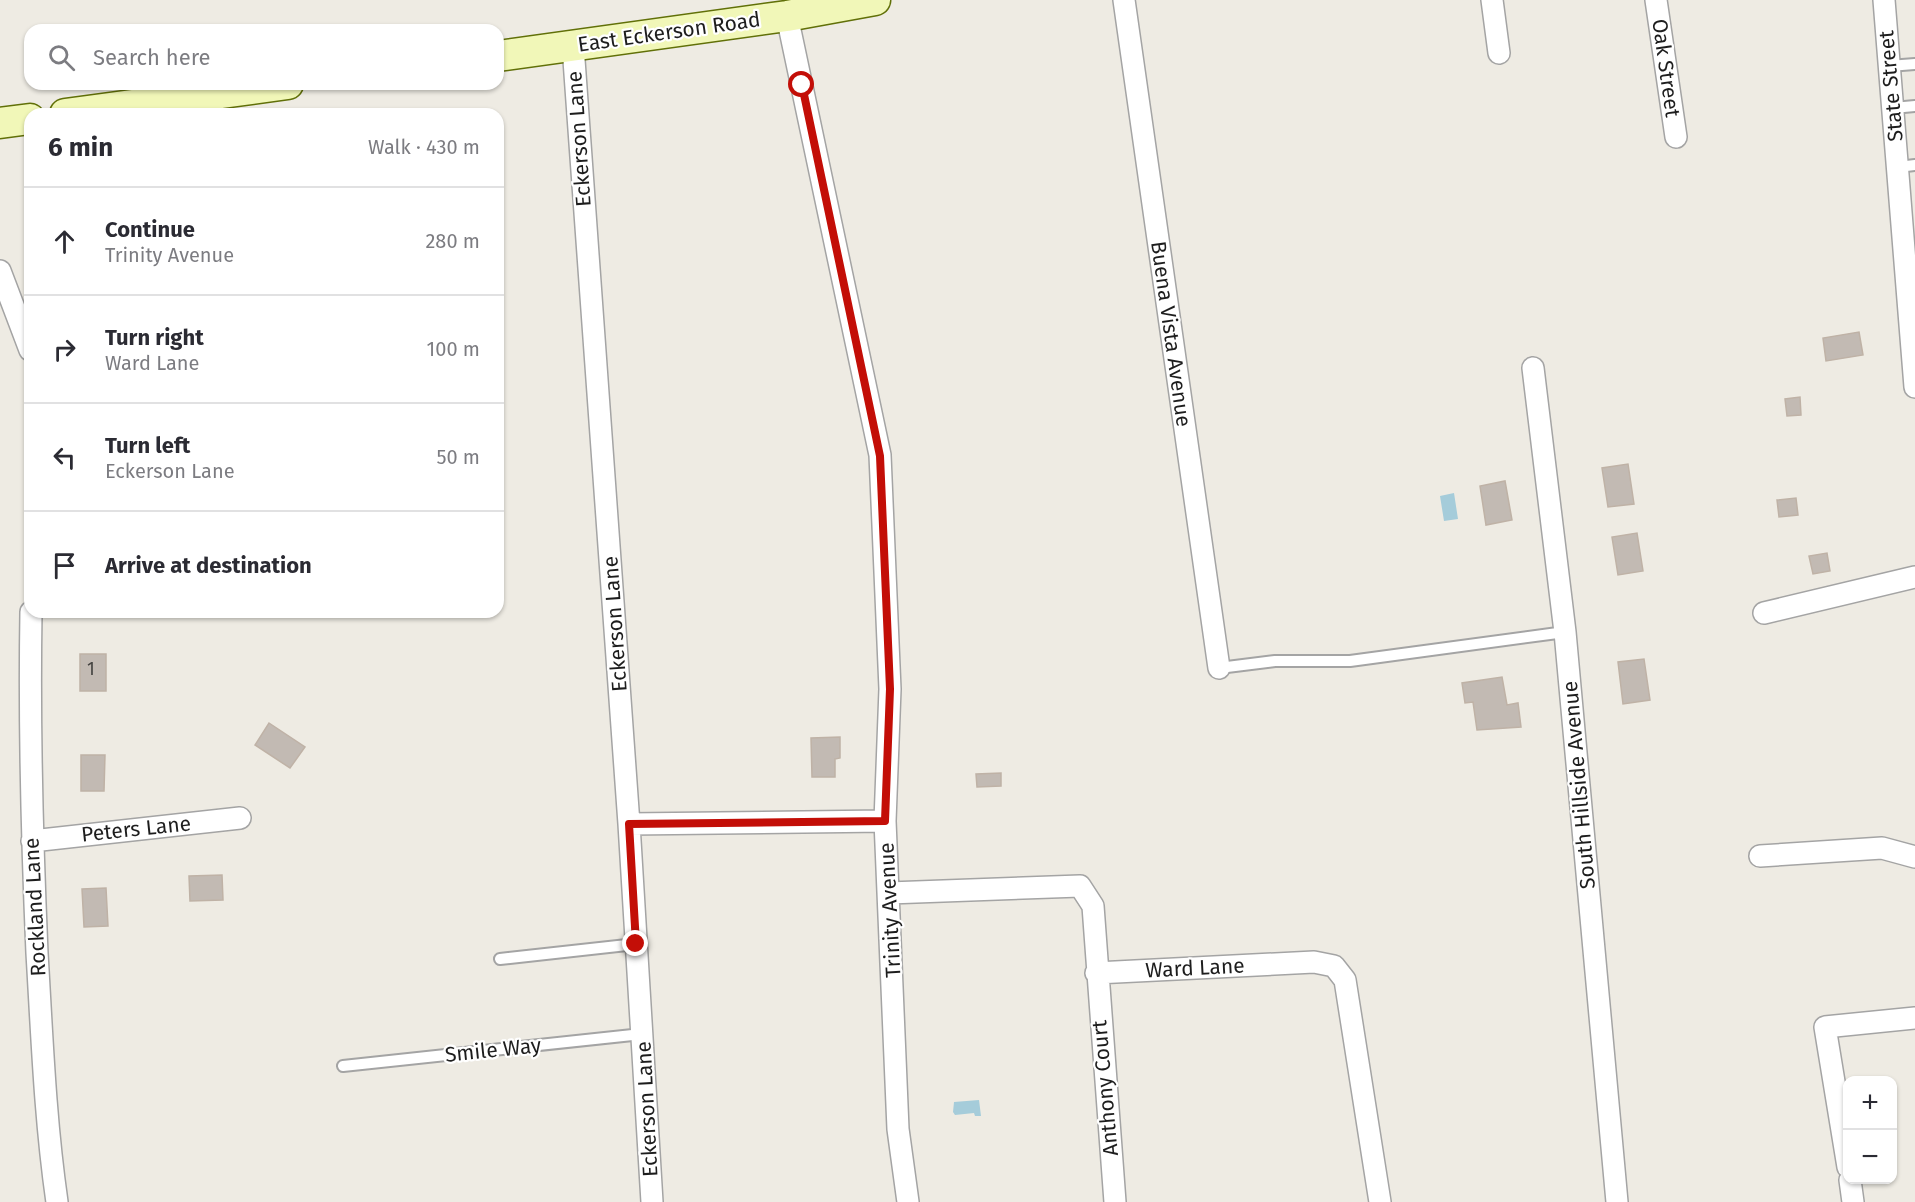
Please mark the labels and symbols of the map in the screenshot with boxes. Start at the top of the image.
street label: East Eckerson Road [576,6,762,58]
street label: Oak Street [1646,17,1686,119]
street label: State Street [1873,29,1909,143]
street label: Eckerson Lane [561,70,597,208]
route start [788,71,814,97]
street label: Buena Vista Avenue [1145,239,1197,429]
street label: Eckerson Lane [597,555,633,693]
house number: 1 [87,658,95,680]
street label: South Hillside Avenue [1557,680,1601,890]
street label: Peters Lane [80,810,192,848]
street label: Rockland Lane [18,837,52,977]
street label: Trinity Avenue [873,842,907,978]
route end [622,930,648,956]
street label: Ward Lane [1145,952,1245,984]
street label: Anthony Court [1086,1019,1124,1157]
street label: Smile Way [444,1032,543,1068]
street label: Eckerson Lane [630,1040,664,1178]

